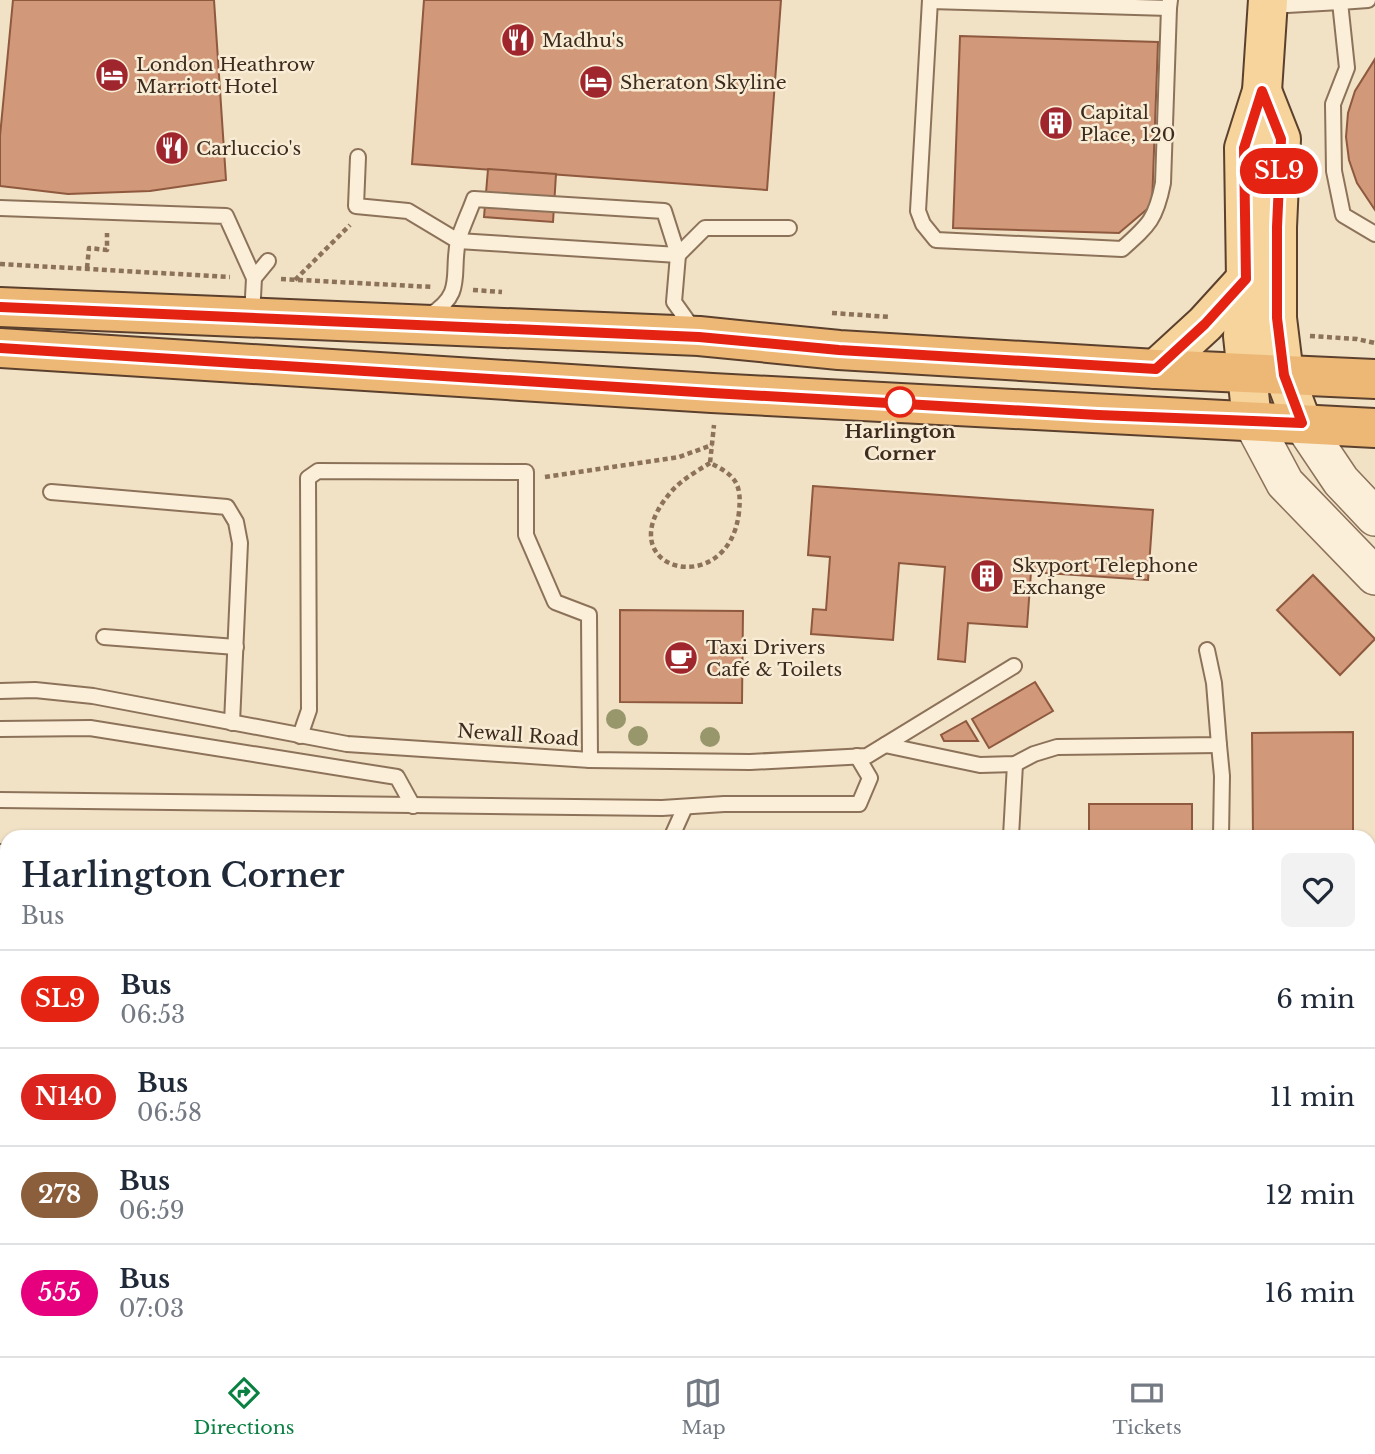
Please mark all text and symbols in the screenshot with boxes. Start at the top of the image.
restaurant icon: Madhu's [499,21,537,59]
place label: Madhu's [542,29,624,52]
place label: London Heathrow Marriott Hotel [136,53,315,98]
hotel icon: London Heathrow Marriott Hotel [93,56,131,94]
hotel icon: Sheraton Skyline [577,63,615,101]
place label: Sheraton Skyline [620,71,787,94]
place label: Capital Place, 120 [1080,101,1175,146]
building icon: Capital Place, 120 [1037,104,1075,142]
restaurant icon: Carluccio's [153,129,191,167]
place label: Carluccio's [196,137,301,160]
line badge: SL9 [1239,148,1319,194]
text: SL9 [1254,156,1304,185]
marker: Harlington Corner [885,387,915,417]
place label: Harlington Corner [845,420,956,465]
place label: Skyport Telephone Exchange [1012,554,1198,599]
building icon: Skyport Telephone Exchange [968,557,1006,595]
place label: Taxi Drivers Café & Toilets [706,636,842,681]
cafe icon: Taxi Drivers Café & Toilets [662,639,700,677]
street label: Newall Road [456,719,580,751]
button: heart [1281,853,1355,927]
text: Harlington Corner [21,855,344,896]
text: Bus [21,902,64,930]
text: Bus [120,969,171,1001]
text: 6 min [1276,983,1355,1015]
text: SL9 [35,984,85,1013]
text: 06:53 [120,1001,185,1029]
text: Bus [137,1067,188,1099]
text: 11 min [1270,1081,1355,1113]
text: N140 [35,1082,102,1111]
text: 06:58 [137,1099,202,1127]
text: Bus [119,1165,170,1197]
text: 12 min [1265,1179,1355,1211]
text: 278 [38,1180,81,1209]
text: 06:59 [119,1197,185,1225]
text: Bus [119,1263,170,1295]
text: 16 min [1265,1277,1355,1309]
text: 555 [38,1278,81,1307]
text: 07:03 [119,1295,184,1323]
tab: Directions [193,1374,294,1439]
tab: Map [681,1374,726,1439]
tab: Tickets [1113,1374,1182,1439]

